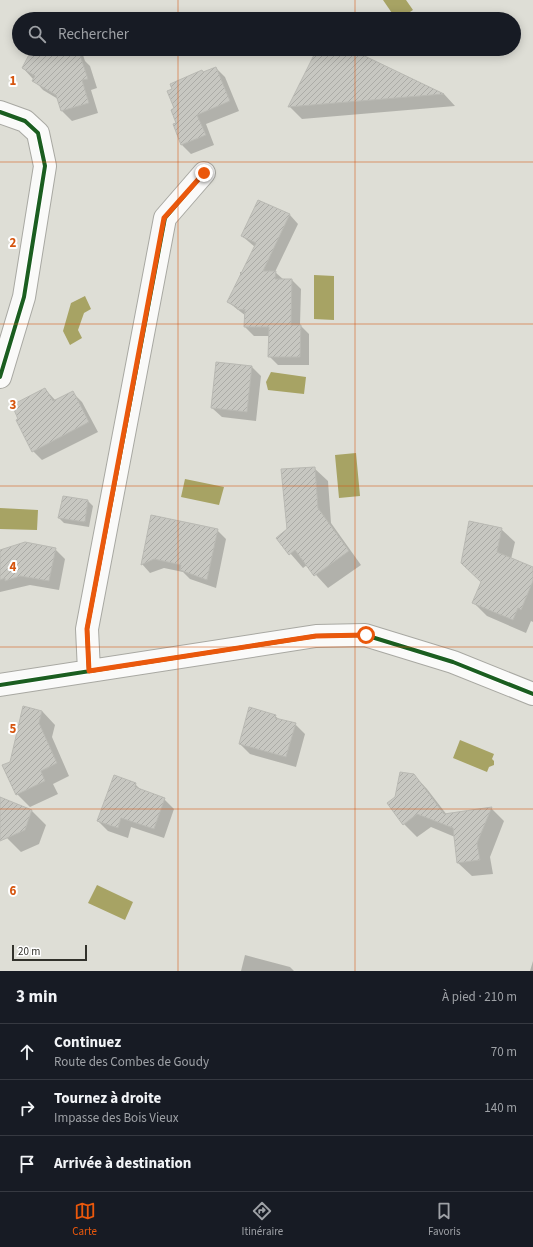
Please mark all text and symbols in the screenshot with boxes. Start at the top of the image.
search box [12,12,521,56]
icon: search [26,23,48,45]
text: Rechercher [58,24,129,45]
text: 1 [10,72,17,90]
route end [195,164,213,182]
text: 2 [10,234,17,252]
text: 3 [10,396,17,414]
text: 4 [10,558,17,576]
route start [357,626,375,644]
text: 5 [10,720,17,738]
text: 6 [10,882,17,900]
scale bar [12,943,87,962]
text: 20 m [18,944,40,959]
text: 3 min [16,985,57,1009]
text: À pied · 210 m [442,988,517,1006]
text: Continuez [54,1032,121,1053]
icon: ahead [16,1041,38,1063]
text: 70 m [491,1043,517,1061]
text: Route des Combes de Goudy [54,1053,209,1071]
text: Tournez à droite [54,1088,161,1109]
icon: right [16,1097,38,1119]
text: 140 m [484,1099,517,1117]
text: Impasse des Bois Vieux [54,1109,179,1127]
icon: arrive [16,1153,38,1175]
text: Arrivée à destination [54,1153,191,1174]
tab: Carte [72,1200,97,1239]
tab: Itinéraire [242,1200,283,1239]
tab: Favoris [428,1200,461,1239]

